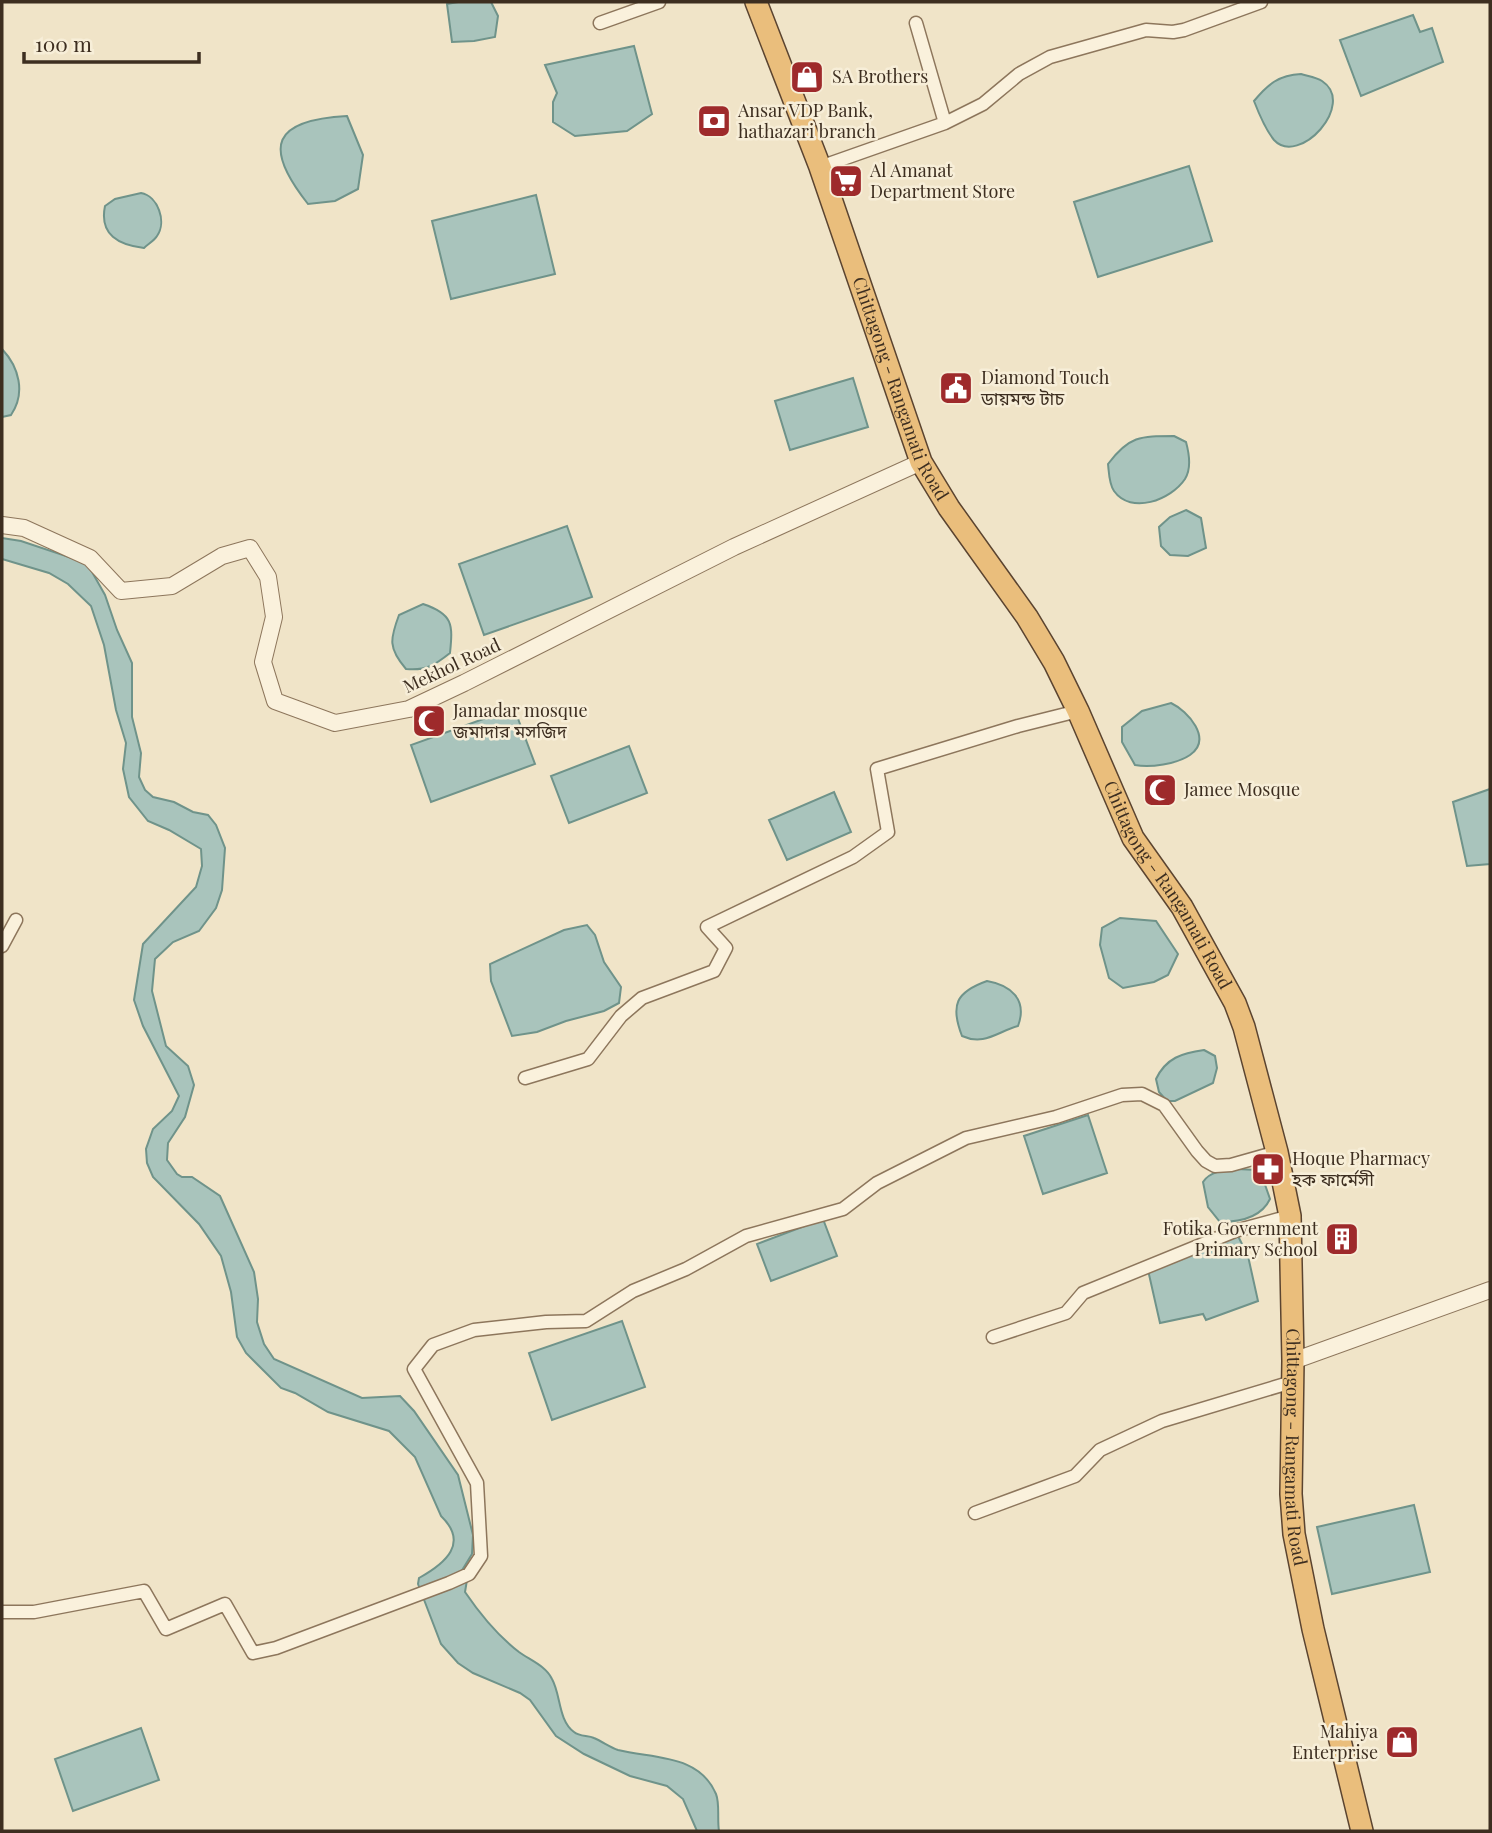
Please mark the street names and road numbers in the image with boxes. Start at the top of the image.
street label: Chittagong - Rangamati Road [847,273,955,505]
street label: Mekhol Road [399,632,505,698]
street label: Chittagong - Rangamati Road [1099,777,1238,994]
street label: Chittagong - Rangamati Road [1280,1328,1313,1568]

